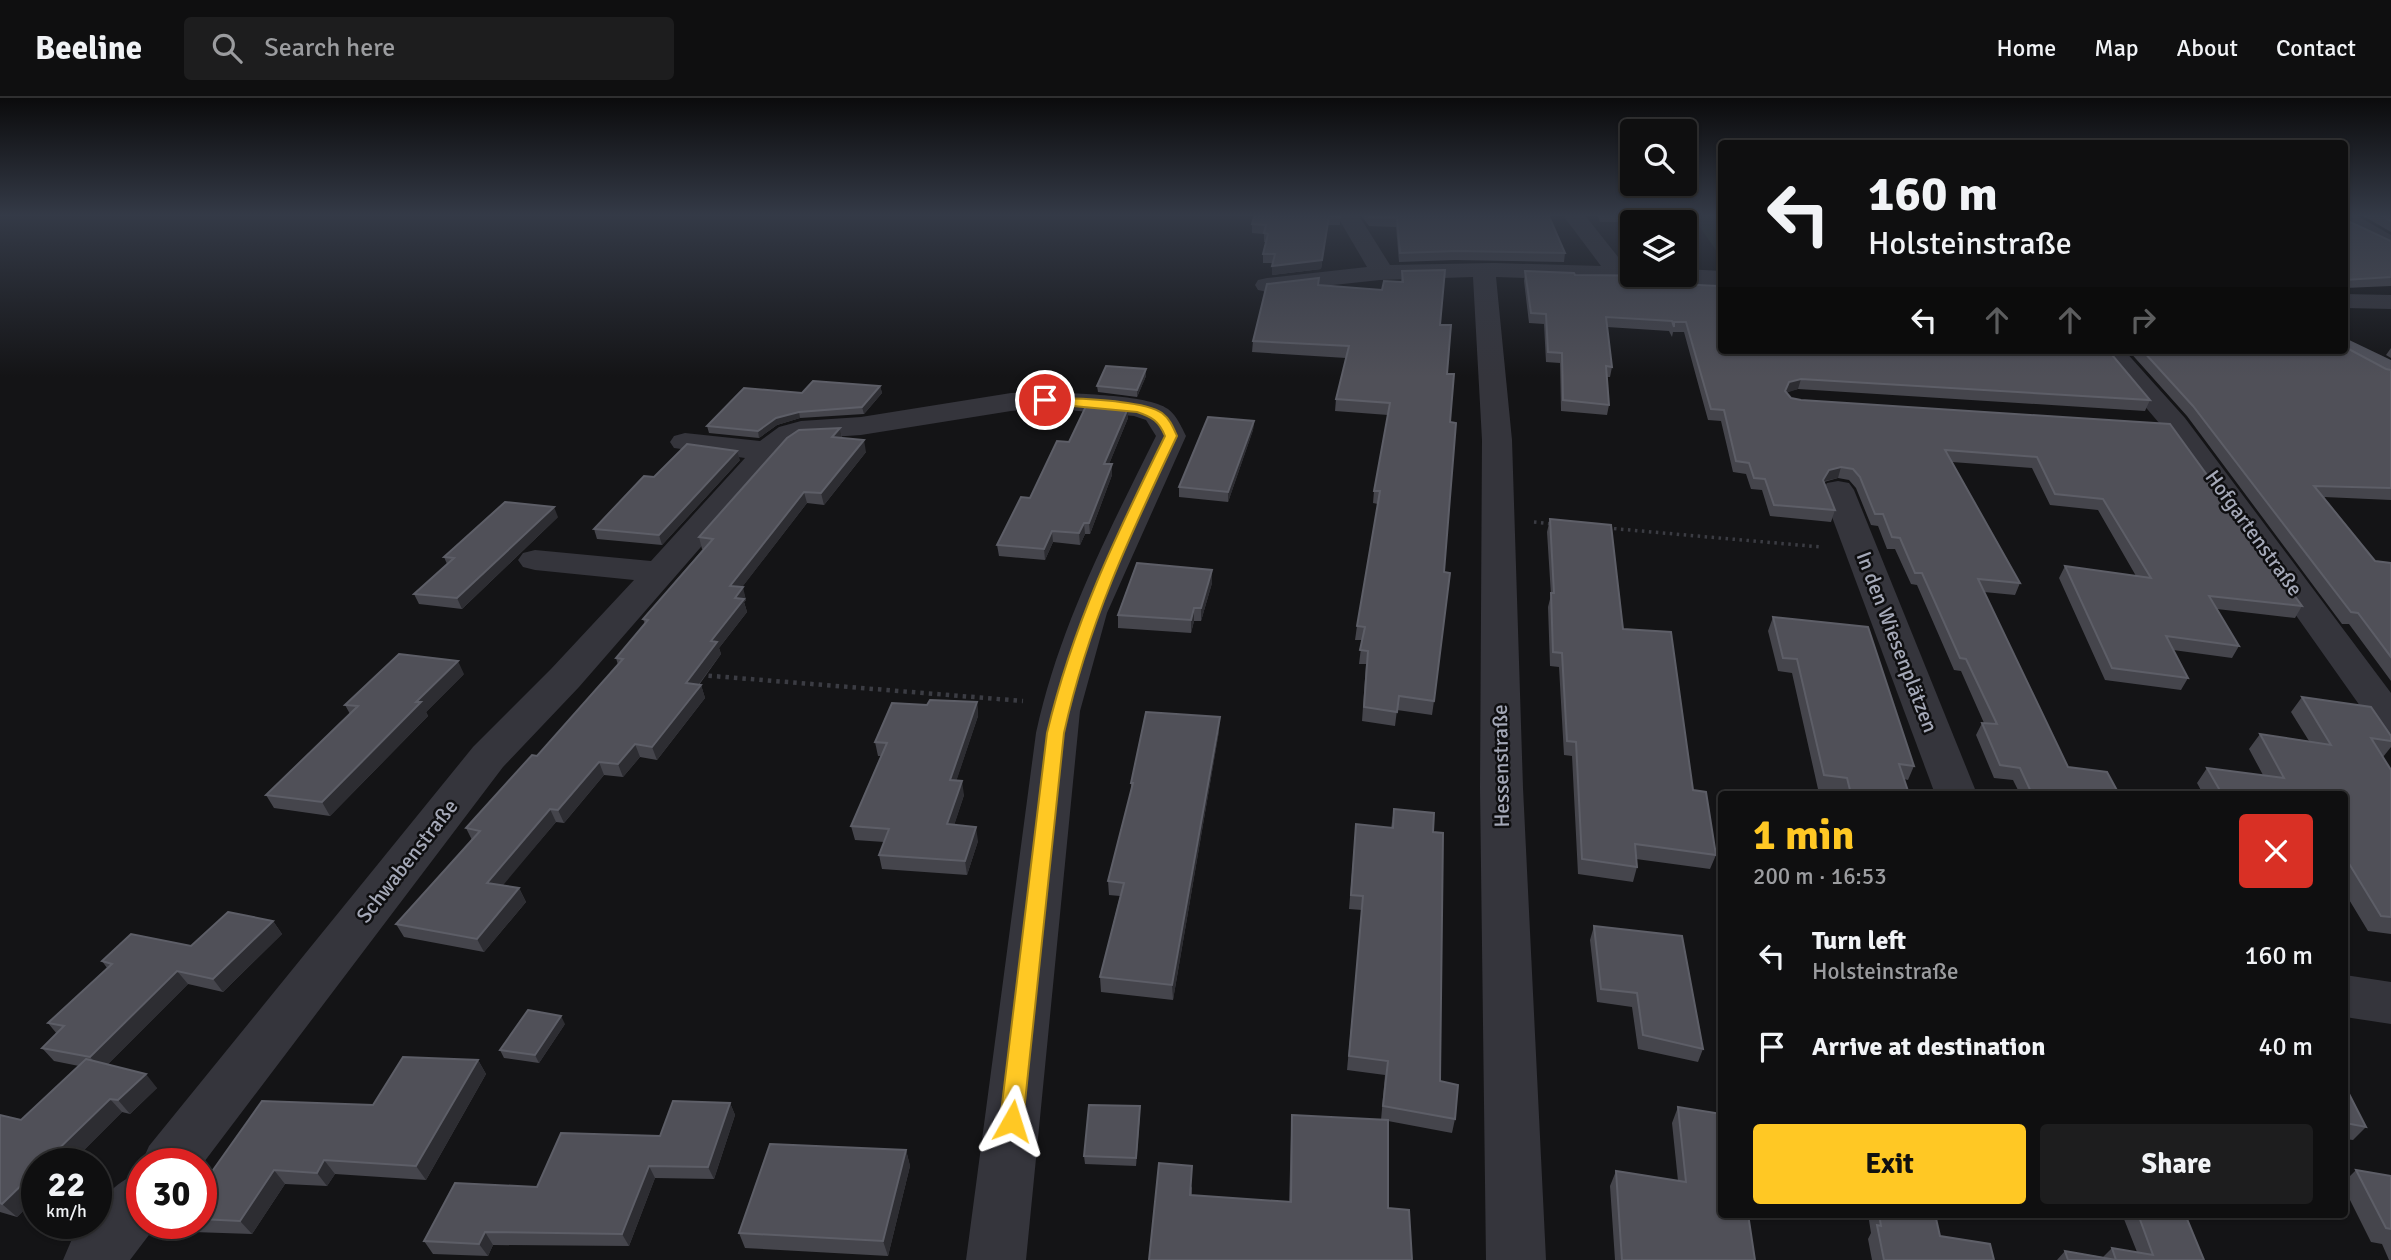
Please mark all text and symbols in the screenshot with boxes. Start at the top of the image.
search box [184,17,674,80]
text: Beeline [35,28,142,69]
icon: search [208,29,246,67]
text: Search here [264,32,395,64]
text: Home [1996,33,2056,63]
text: Map [2094,33,2139,63]
text: About [2177,33,2238,63]
text: Contact [2276,33,2356,63]
map controls [1620,119,1697,287]
button: search [1620,119,1697,196]
text: 160 m [1868,164,1998,224]
icon: left [1753,168,1844,259]
button: layers [1620,210,1697,287]
text: Holsteinstraße [1868,224,2072,263]
icon: left [1905,301,1943,339]
icon: ahead [1978,301,2016,339]
icon: ahead [2051,301,2089,339]
icon: right [2124,301,2162,339]
pin [1015,370,1075,430]
icon: arrive [1026,381,1064,419]
street label: Hofgartenstraße [2200,465,2308,601]
street label: In den Wiesenplätzen [1851,548,1943,736]
street label: Hessenstraße [1487,704,1515,828]
street label: Schwabenstraße [351,794,463,928]
text: 1 min [1753,810,1854,861]
button: close [2239,814,2313,888]
text: 200 m · 16:53 [1753,862,1887,891]
text: Turn left [1812,925,1906,957]
icon: left [1753,937,1791,975]
text: 160 m [2244,940,2313,972]
text: Holsteinstraße [1812,957,1958,986]
icon: arrive [1753,1028,1791,1066]
text: Arrive at destination [1812,1031,2045,1063]
text: 40 m [2258,1031,2313,1063]
position arrow [975,1084,1049,1158]
button: Exit [1753,1124,2026,1204]
button: Share [2040,1124,2313,1204]
speed limit sign: 30 [126,1148,217,1239]
text: 22 [48,1163,85,1206]
text: km/h [46,1200,87,1222]

